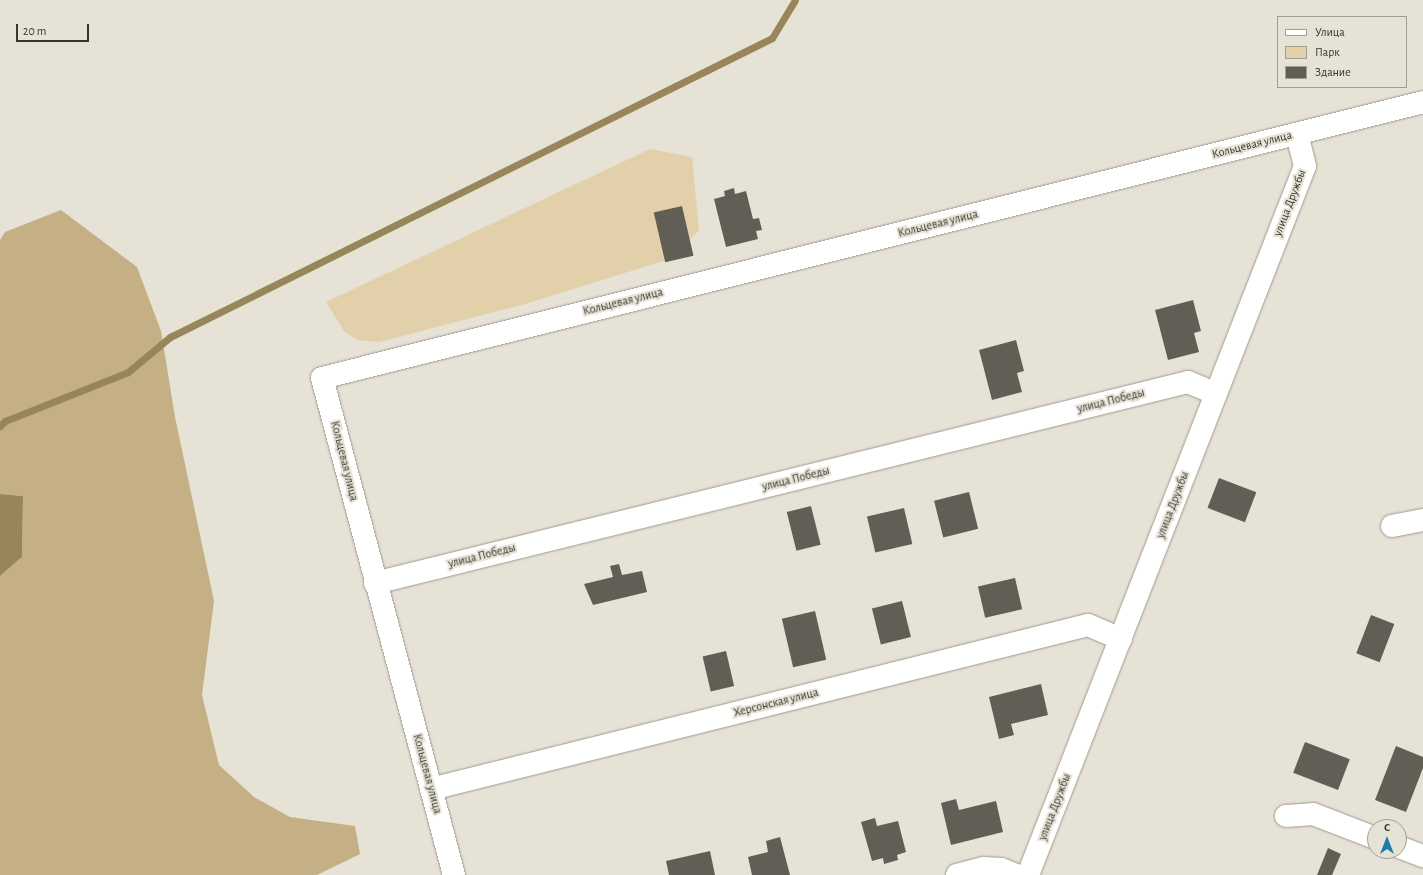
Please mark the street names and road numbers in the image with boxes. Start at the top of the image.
street label: Кольцевая улица [1211,128,1293,162]
street label: улица Дружбы [1271,168,1309,238]
street label: Кольцевая улица [897,207,979,241]
street label: Кольцевая улица [582,285,664,319]
street label: улица Победы [1076,386,1146,416]
street label: Кольцевая улица [327,420,361,502]
street label: улица Победы [761,464,831,494]
street label: улица Дружбы [1154,470,1192,540]
street label: улица Победы [447,541,517,571]
street label: Херсонская улица [732,686,820,720]
street label: Кольцевая улица [409,733,445,815]
street label: улица Дружбы [1036,772,1074,842]

